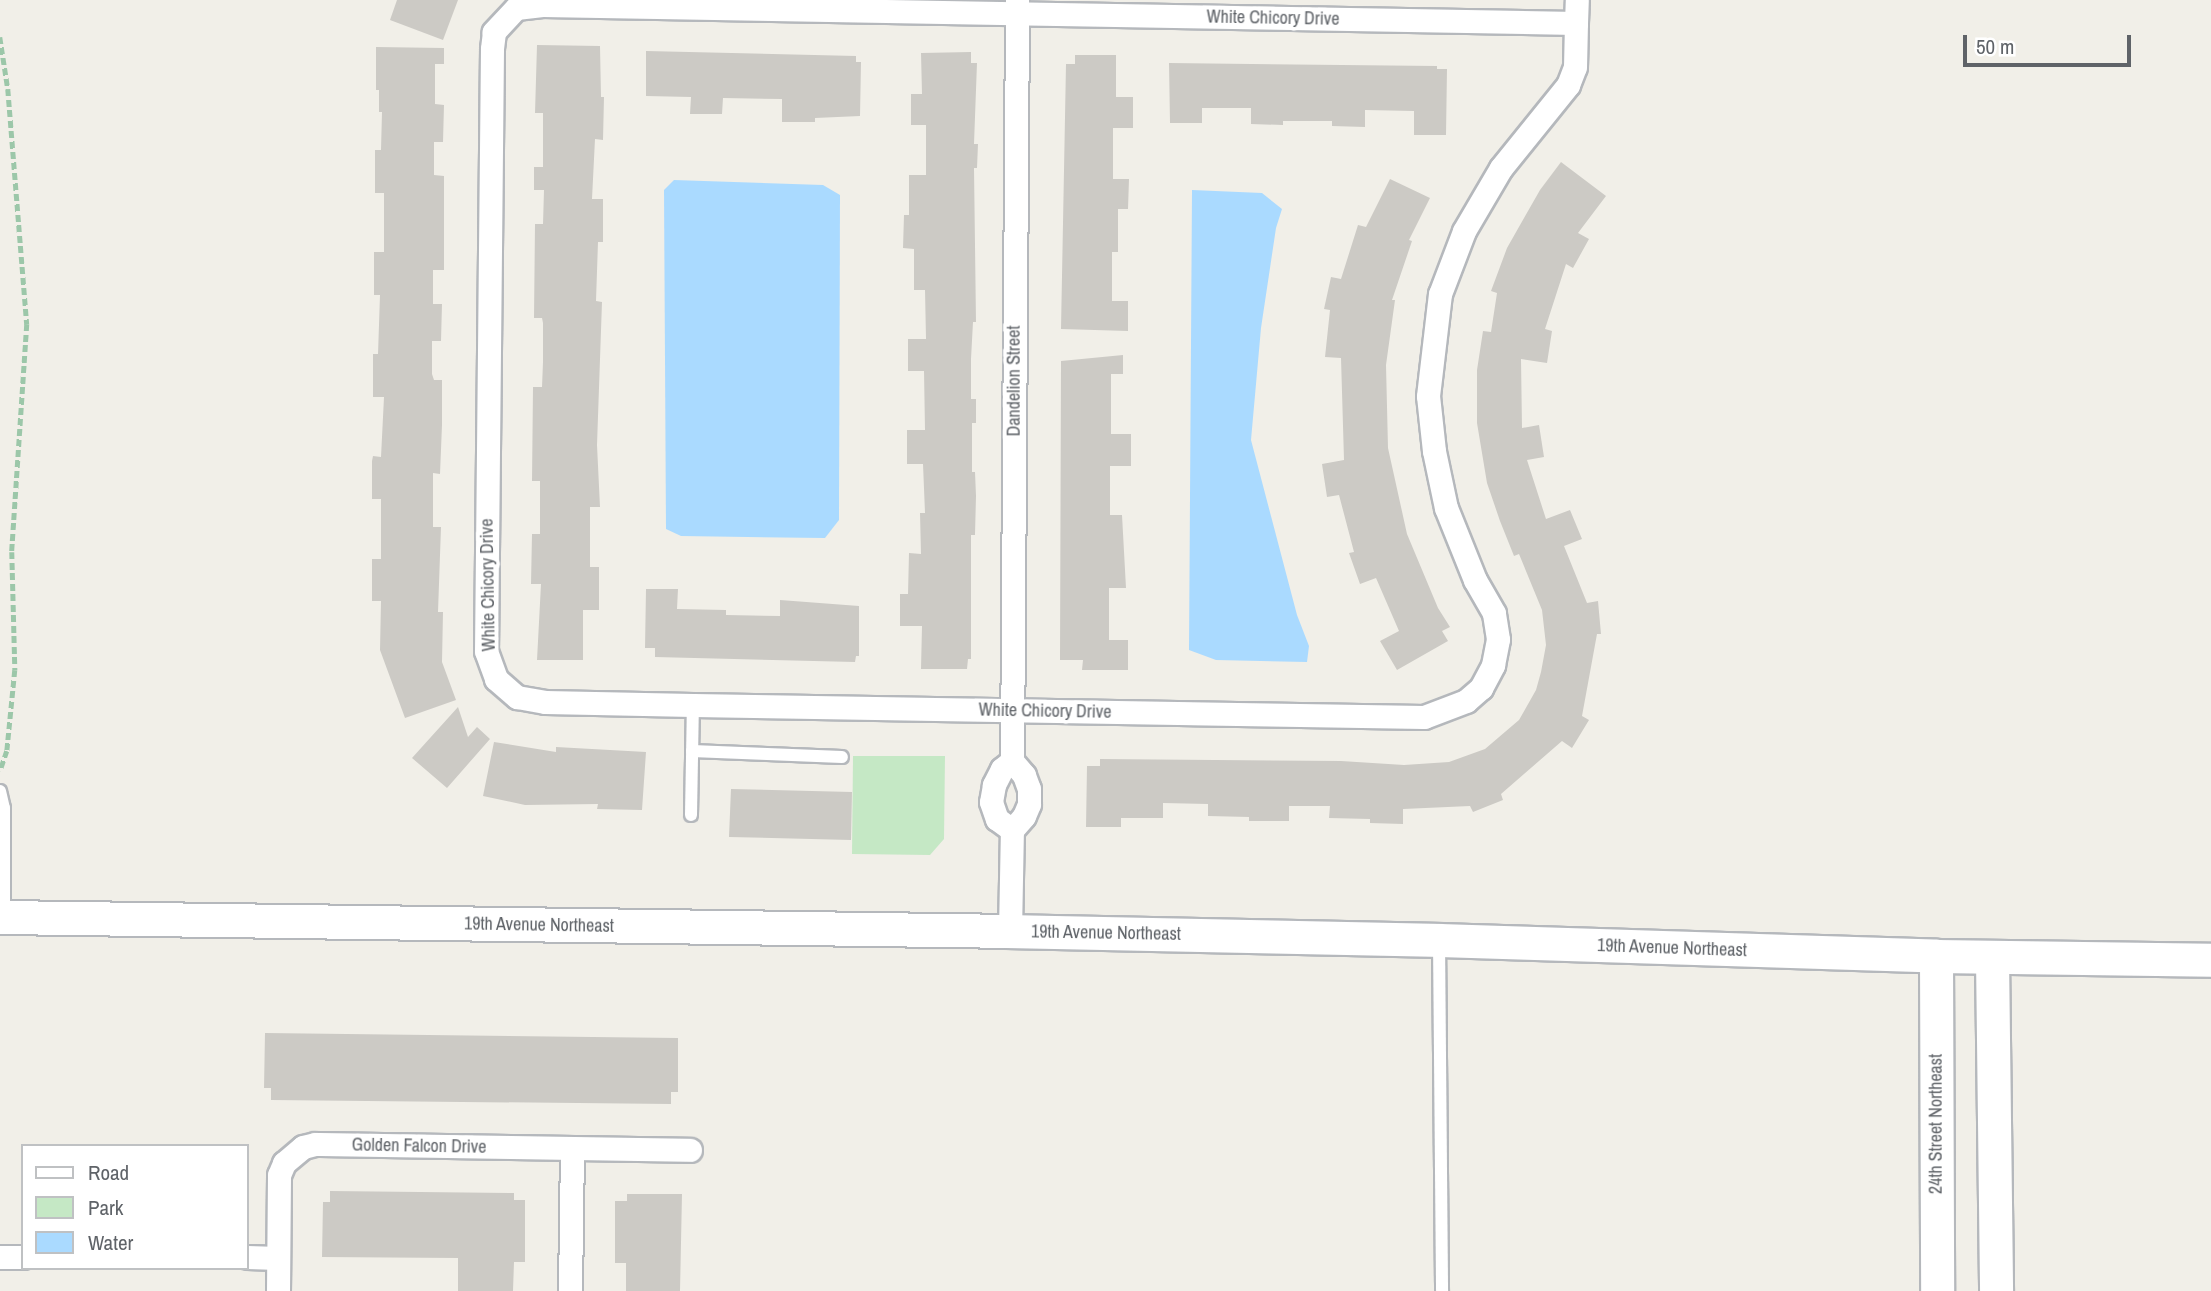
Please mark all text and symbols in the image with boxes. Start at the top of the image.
street label: White Chicory Drive [1206,6,1340,30]
scale bar [1966,21,2134,65]
text: 50 m [1976,32,2014,61]
street label: Dandelion Street [1003,326,1025,436]
street label: White Chicory Drive [476,518,500,652]
street label: White Chicory Drive [978,699,1112,723]
street label: 19th Avenue Northeast [463,913,615,937]
street label: 19th Avenue Northeast [1030,921,1182,945]
street label: 19th Avenue Northeast [1596,935,1748,961]
street label: 24th Street Northeast [1925,1054,1947,1194]
street label: Golden Falcon Drive [352,1134,486,1158]
legend [21,1144,248,1270]
text: Road [88,1158,129,1187]
text: Park [88,1193,123,1222]
text: Water [88,1228,133,1257]

